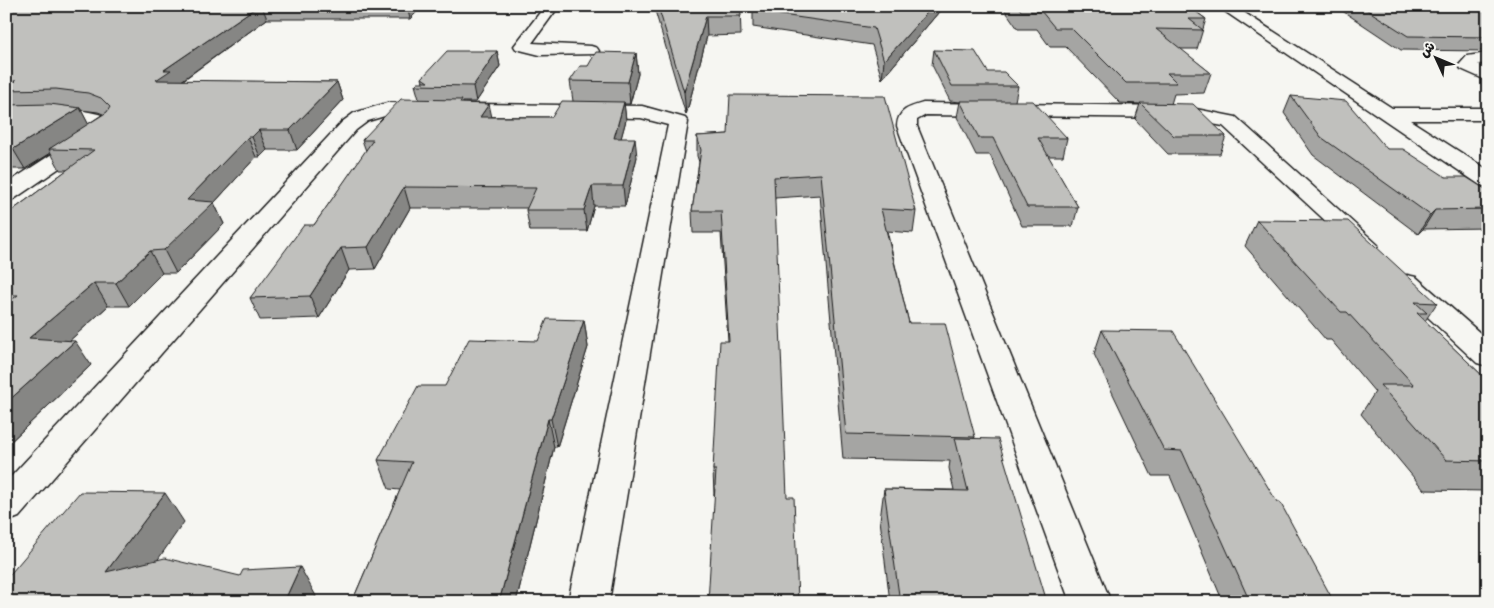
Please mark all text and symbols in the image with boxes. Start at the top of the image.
north arrow [1412,32,1462,82]
text: ش [1413,36,1439,61]

